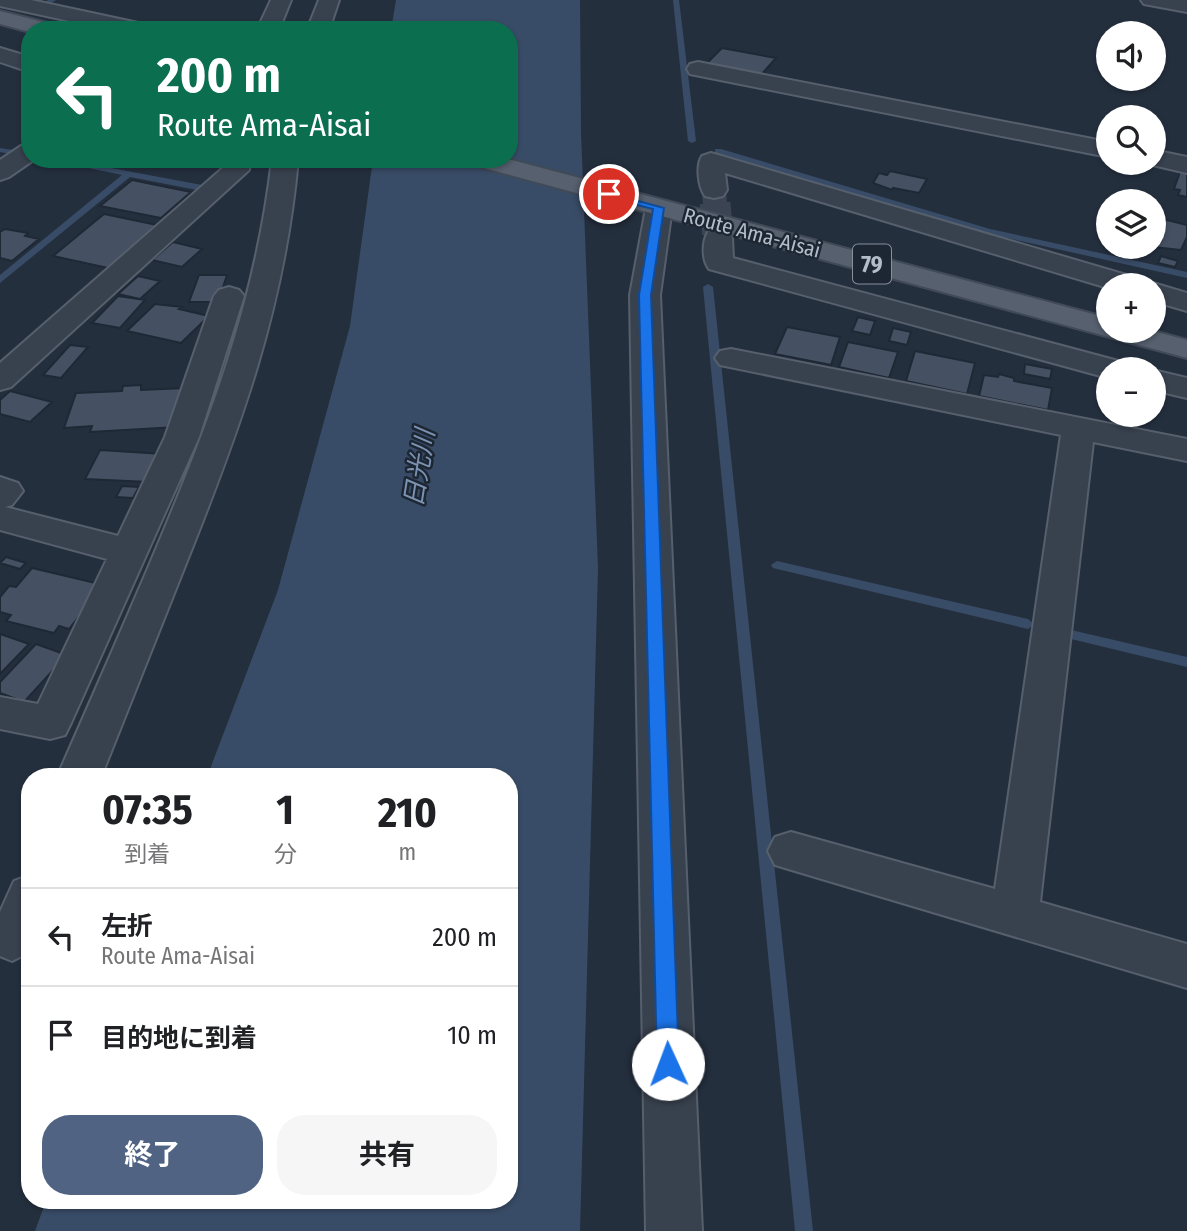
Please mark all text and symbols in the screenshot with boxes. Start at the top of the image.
map controls [1096,21,1166,427]
button: sound [1096,21,1166,91]
text: 200 m [157,46,281,105]
icon: left [42,49,133,140]
button: search [1096,105,1166,175]
text: Route Ama-Aisai [157,106,371,144]
pin [579,164,639,224]
icon: arrive [590,175,628,213]
button: layers [1096,189,1166,259]
street label: Route Ama-Aisai [681,202,823,264]
road number: 79 [853,244,891,284]
button: + [1096,273,1166,343]
button: − [1096,357,1166,427]
water label: 日光川 [398,424,441,509]
text: 07:35 [102,785,193,835]
text: 1 [276,785,294,835]
text: 210 [378,788,437,838]
text: m [399,838,416,866]
text: 到着 [124,840,170,868]
text: 分 [274,840,297,868]
text: 左折 [101,911,153,942]
icon: left [42,918,80,956]
text: 200 m [432,922,497,953]
text: Route Ama-Aisai [101,942,255,970]
icon: arrive [42,1016,80,1054]
text: 10 m [447,1020,497,1051]
text: 目的地に到着 [101,1023,257,1054]
position arrow [631,1027,705,1101]
button: 終了 [42,1115,263,1195]
button: 共有 [277,1115,497,1195]

